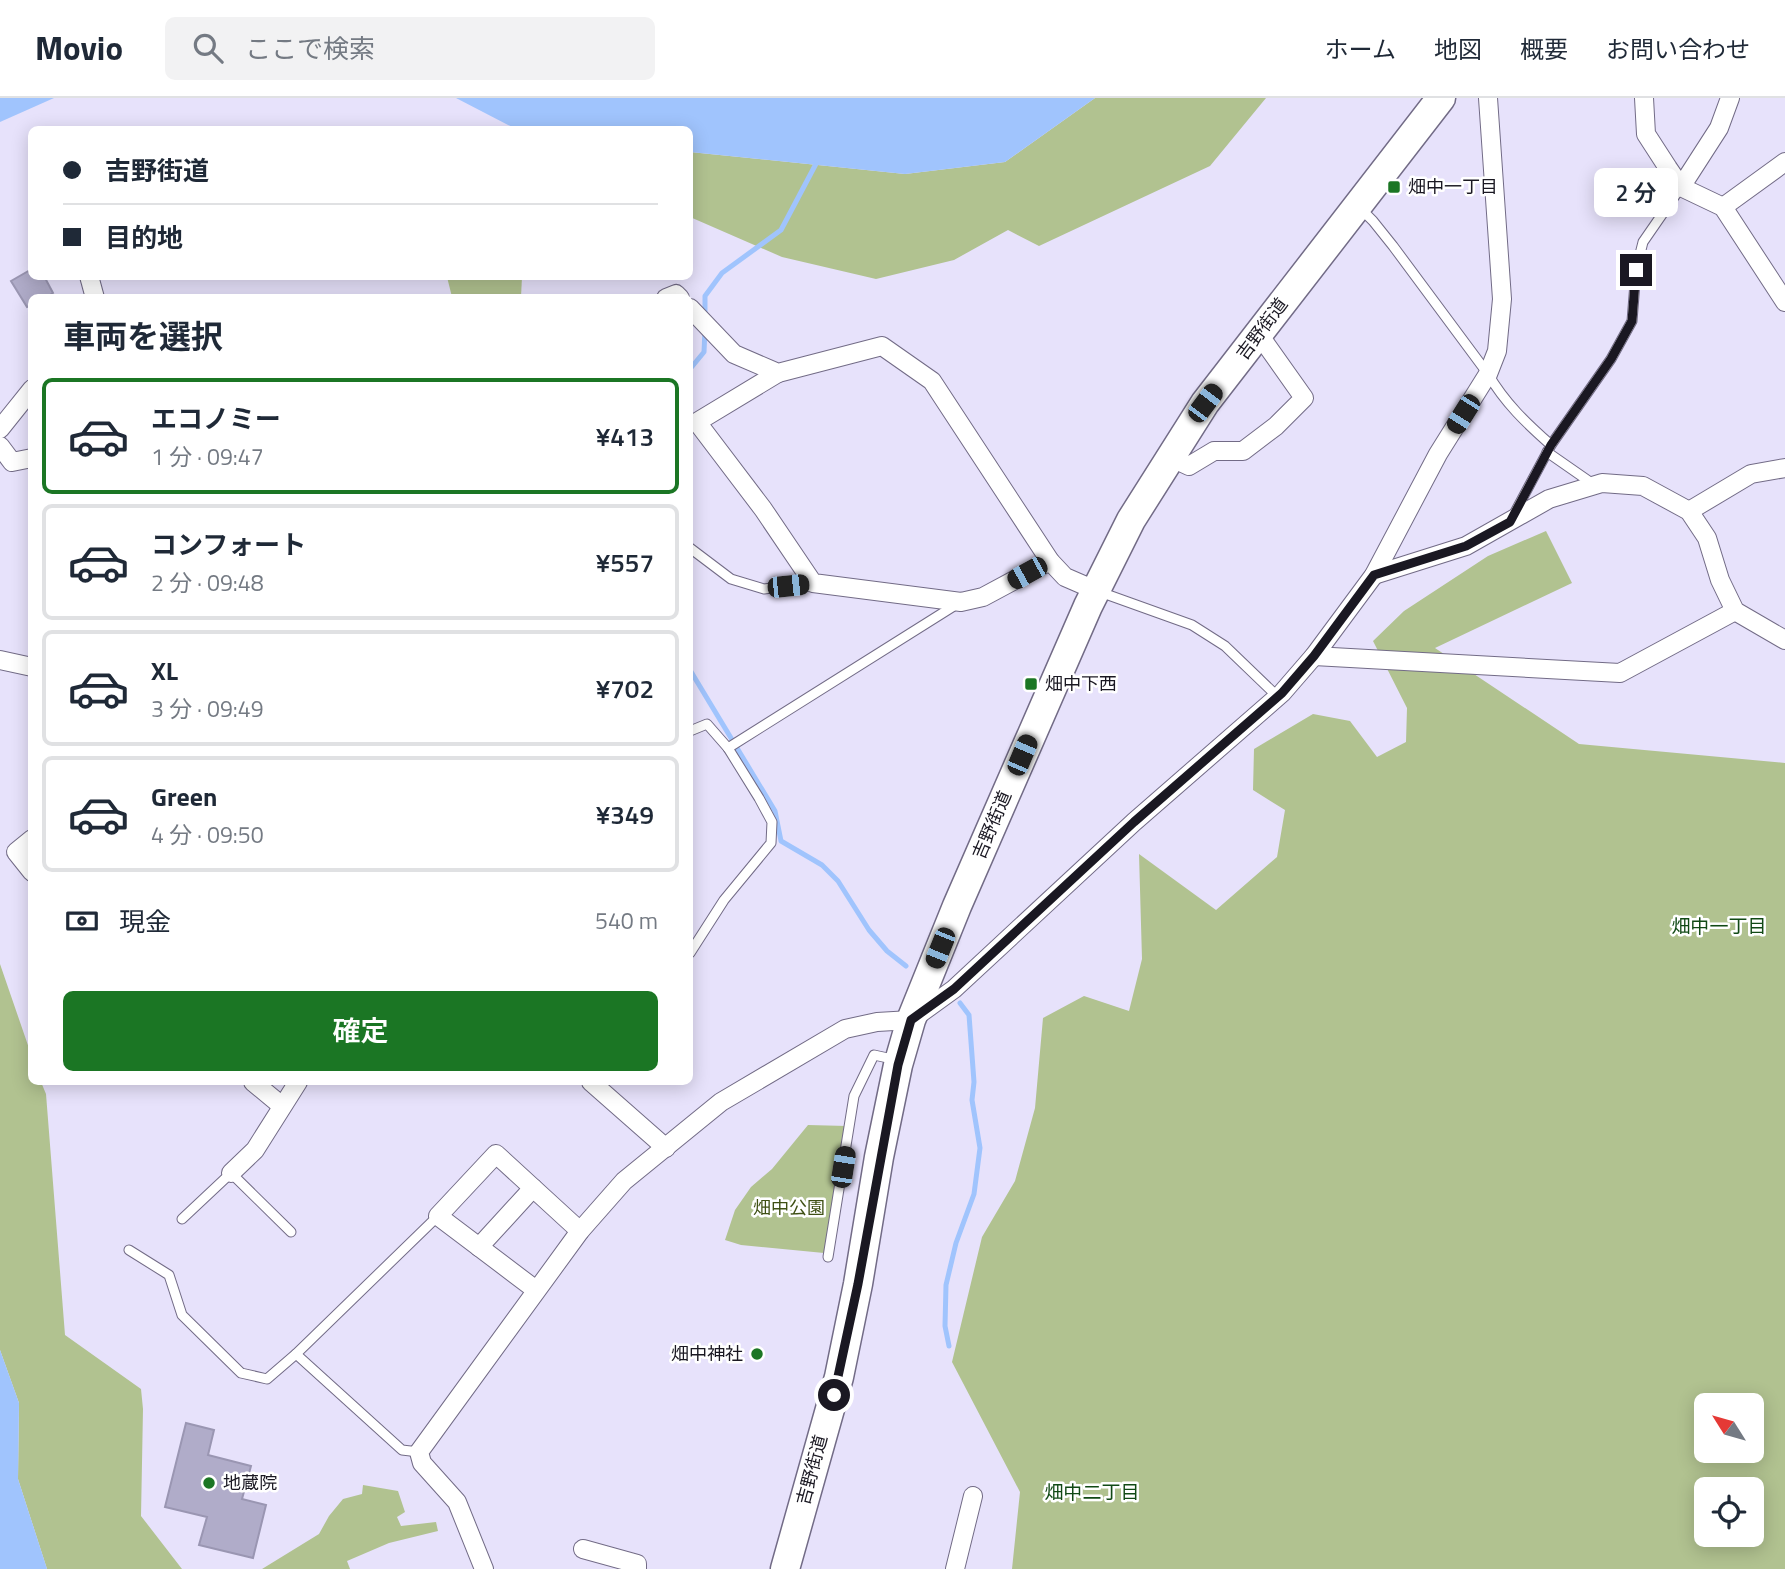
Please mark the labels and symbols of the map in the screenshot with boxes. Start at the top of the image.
callout: 2 分 [1594,169,1678,218]
place label: 畑中一丁目 [1408,173,1498,200]
marker: 畑中一丁目 [1386,179,1402,195]
route end [1620,254,1652,286]
street label: 吉野街道 [1229,292,1294,366]
car [1184,380,1227,426]
car [1443,391,1484,437]
car [1004,554,1051,592]
car [767,573,810,599]
place label: 畑中下西 [1045,670,1117,697]
marker: 畑中下西 [1023,676,1039,692]
car [1005,732,1040,778]
street label: 吉野街道 [965,786,1018,863]
district label: 畑中一丁目 [1671,911,1767,940]
car [923,925,958,971]
car [830,1145,857,1189]
park label: 畑中公園 [753,1194,825,1221]
place label: 畑中神社 [671,1340,743,1367]
marker: 畑中神社 [749,1346,765,1362]
route start [818,1379,850,1411]
north arrow [1694,1393,1764,1463]
street label: 吉野街道 [789,1432,834,1508]
place label: 地蔵院 [223,1469,277,1496]
marker: 地蔵院 [201,1475,217,1491]
district label: 畑中二丁目 [1044,1477,1140,1506]

